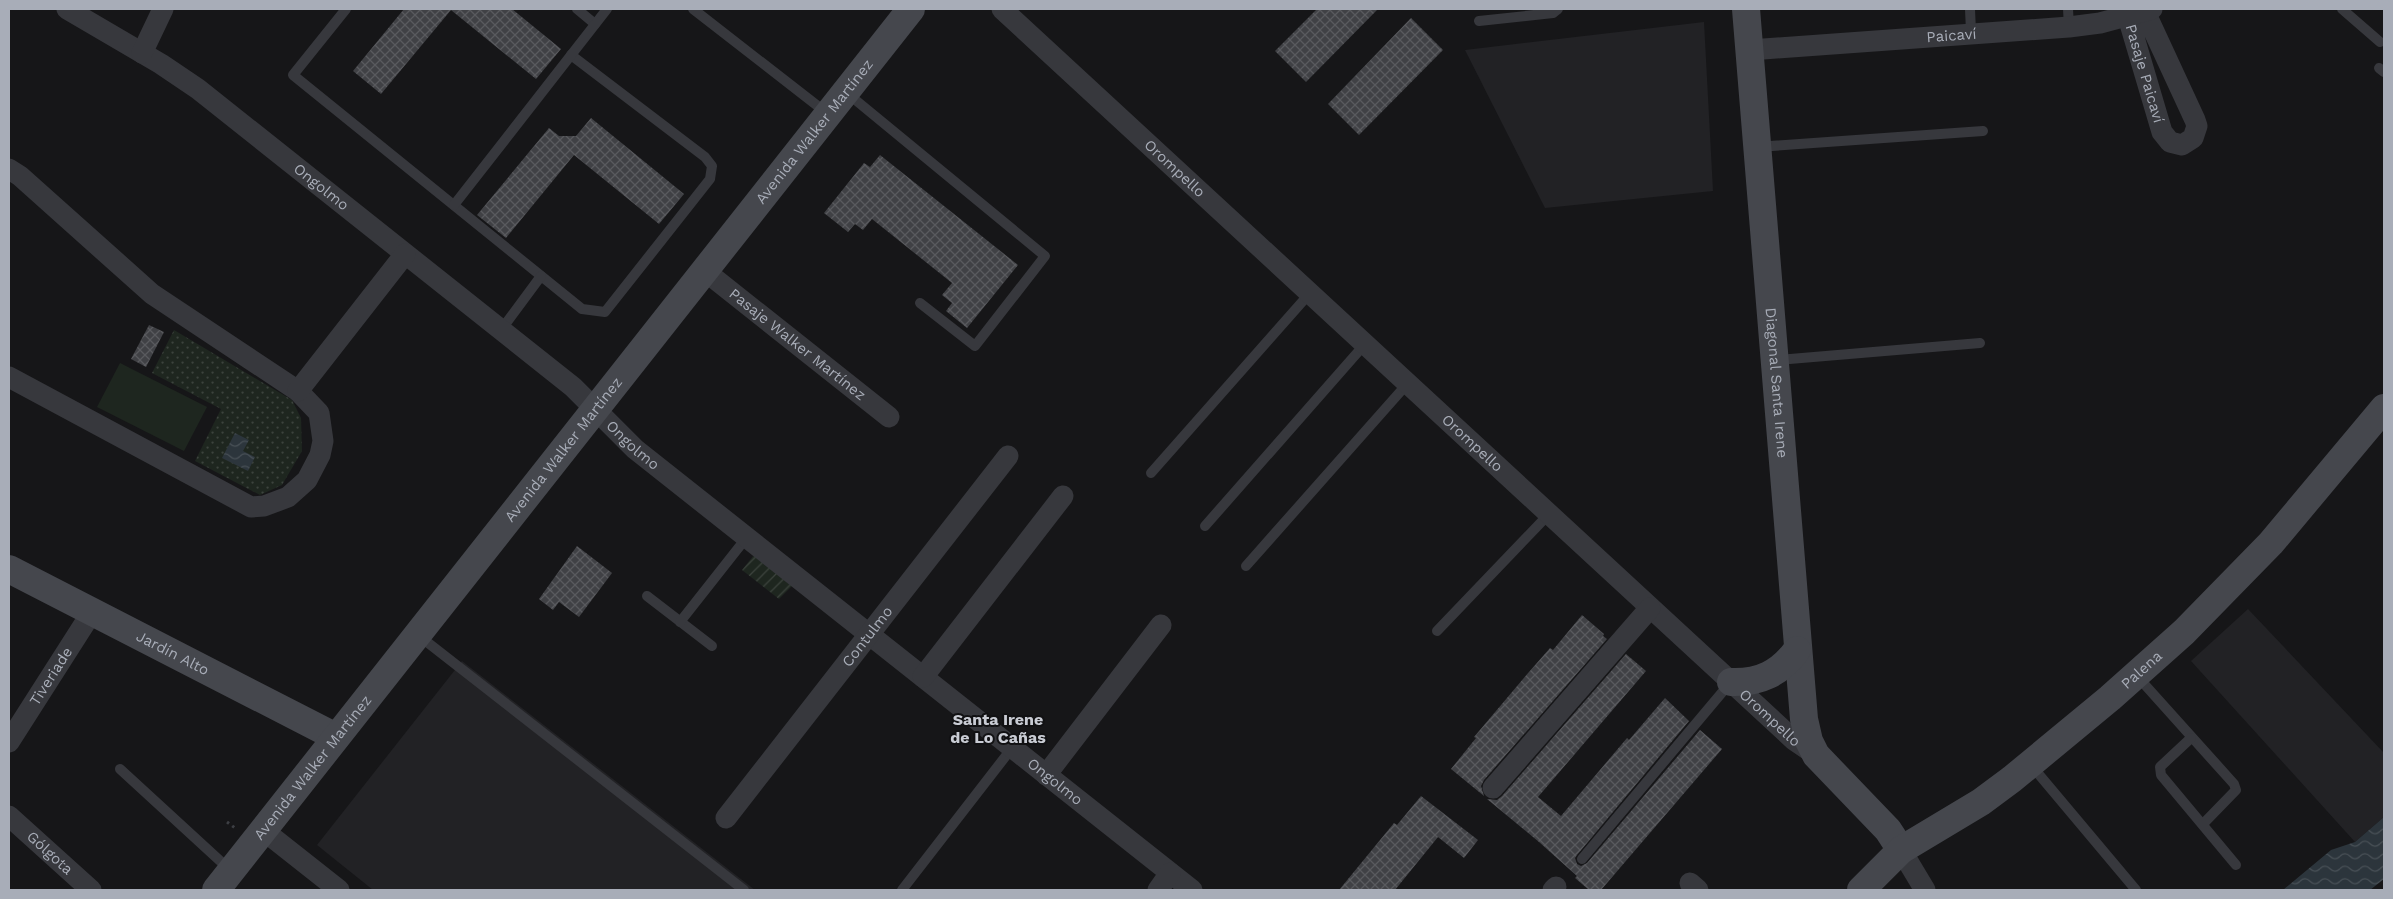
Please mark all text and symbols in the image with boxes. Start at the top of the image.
street label: Pasaje Paicaví [2122,22,2168,125]
street label: Paicaví [1926,25,1977,46]
street label: Avenida Walker Martínez [752,56,877,208]
street label: Orompello [1140,136,1209,201]
street label: Ongolmo [290,160,352,214]
street label: Pasaje Walker Martínez [725,285,869,404]
street label: Diagonal Santa Irene [1761,307,1792,459]
street label: Avenida Walker Martínez [501,374,626,526]
street label: Orompello [1438,410,1507,476]
street label: Ongolmo [603,417,663,474]
street label: Contulmo [838,603,897,670]
street label: Jardín Alto [133,627,212,679]
street label: Tiveriade [26,644,76,709]
street label: Palena [2117,647,2166,693]
street label: Orompello [1736,685,1804,751]
street label: Avenida Walker Martínez [250,692,375,844]
district label: Santa Irene de Lo Cañas [950,710,1046,747]
street label: Ongolmo [1024,754,1086,809]
street label: Gólgota [23,827,77,879]

